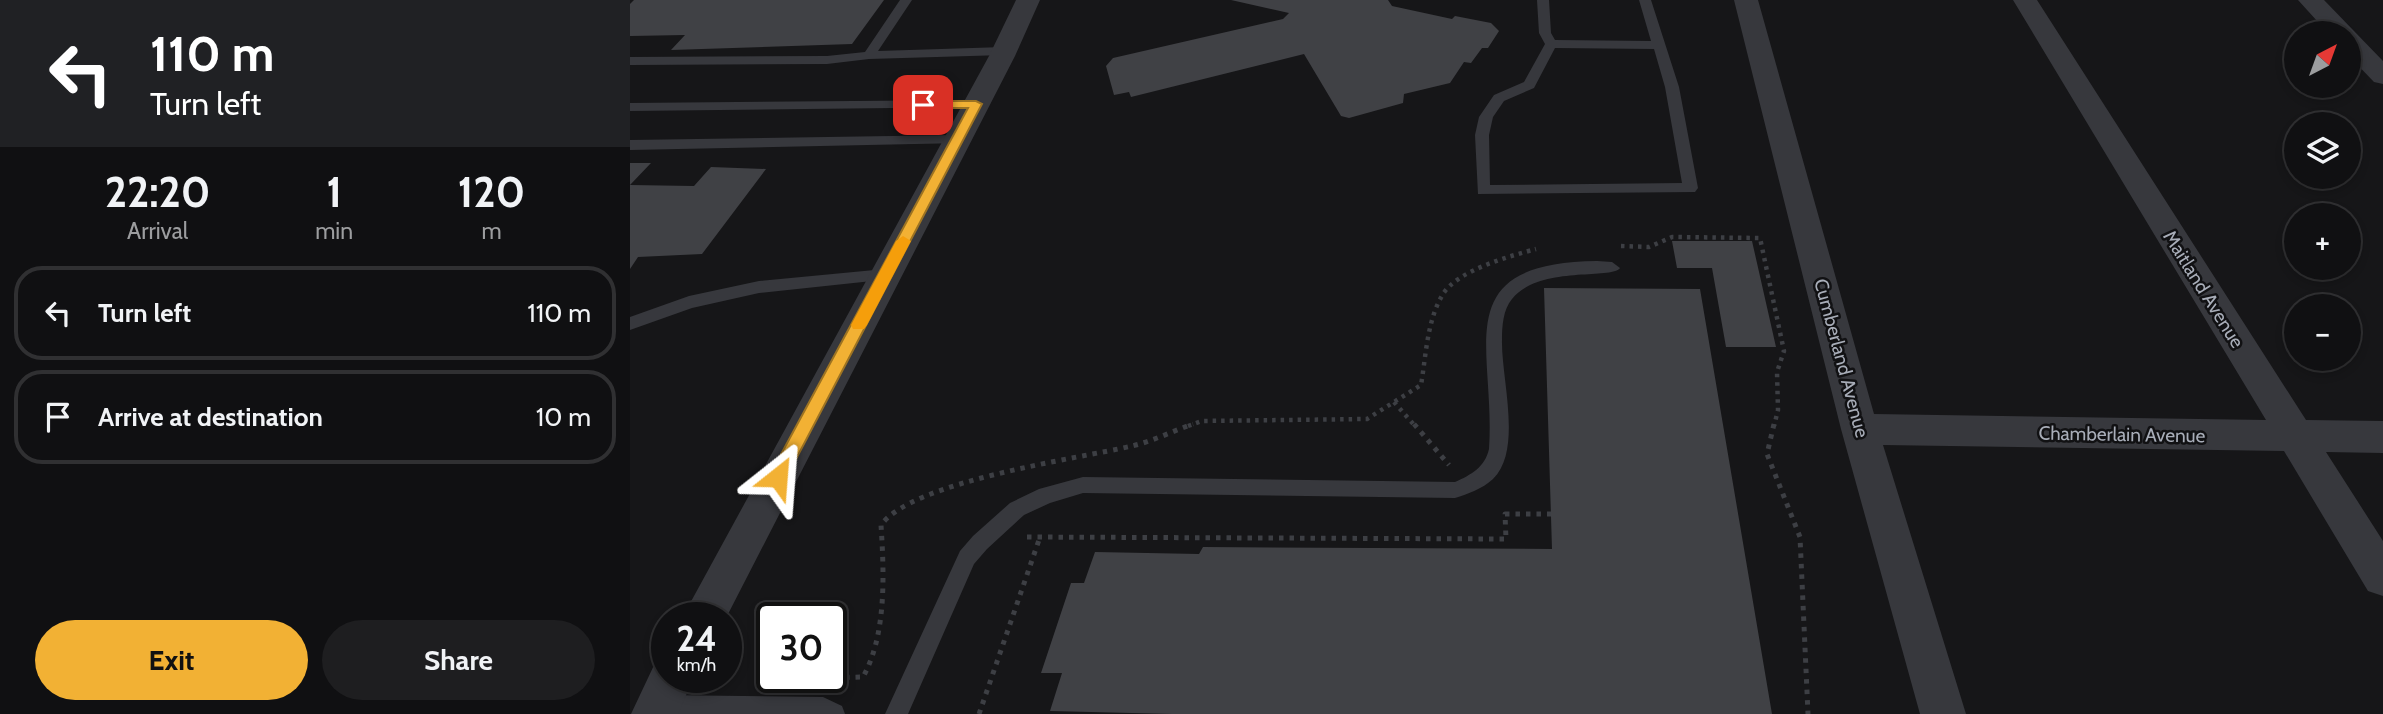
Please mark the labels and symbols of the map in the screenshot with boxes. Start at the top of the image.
north arrow [2284,21,2361,98]
pin [893,75,953,135]
street label: Maitland Avenue [2158,226,2249,352]
street label: Cumberland Avenue [1809,276,1874,440]
street label: Chamberlain Avenue [2038,422,2206,447]
position arrow [741,440,815,514]
speed limit sign: 30 [756,602,847,693]

